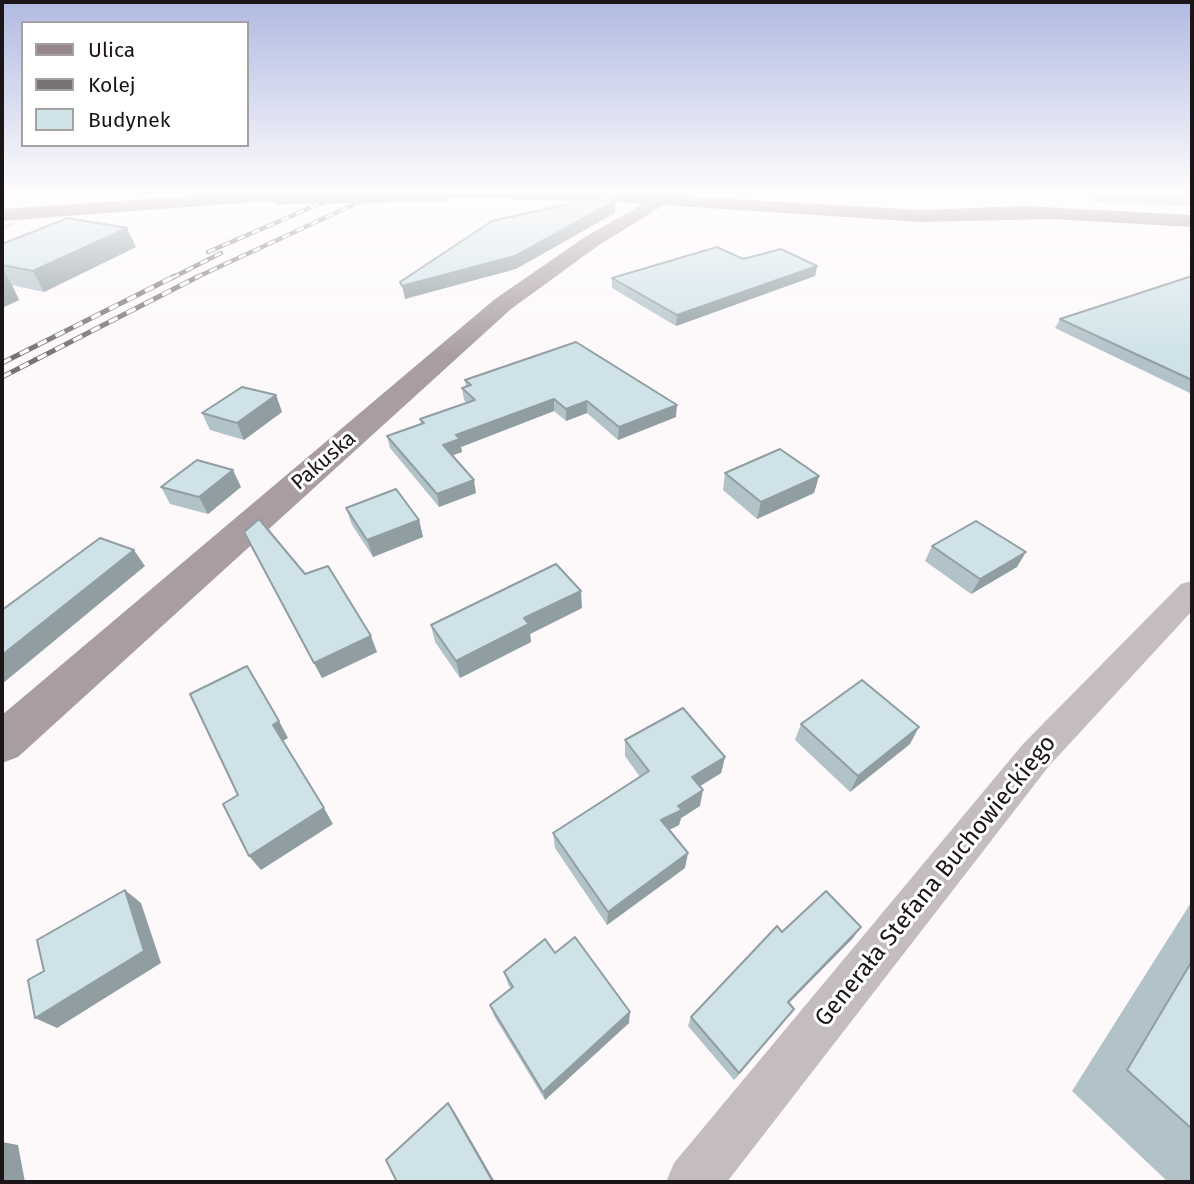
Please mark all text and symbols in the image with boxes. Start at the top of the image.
legend [21,21,248,147]
text: Ulica [88,37,135,63]
text: Kolej [88,72,136,98]
text: Budynek [88,107,170,133]
street label: Pakuska [287,426,361,496]
street label: Generała Stefana Buchowieckiego [809,729,1063,1033]

